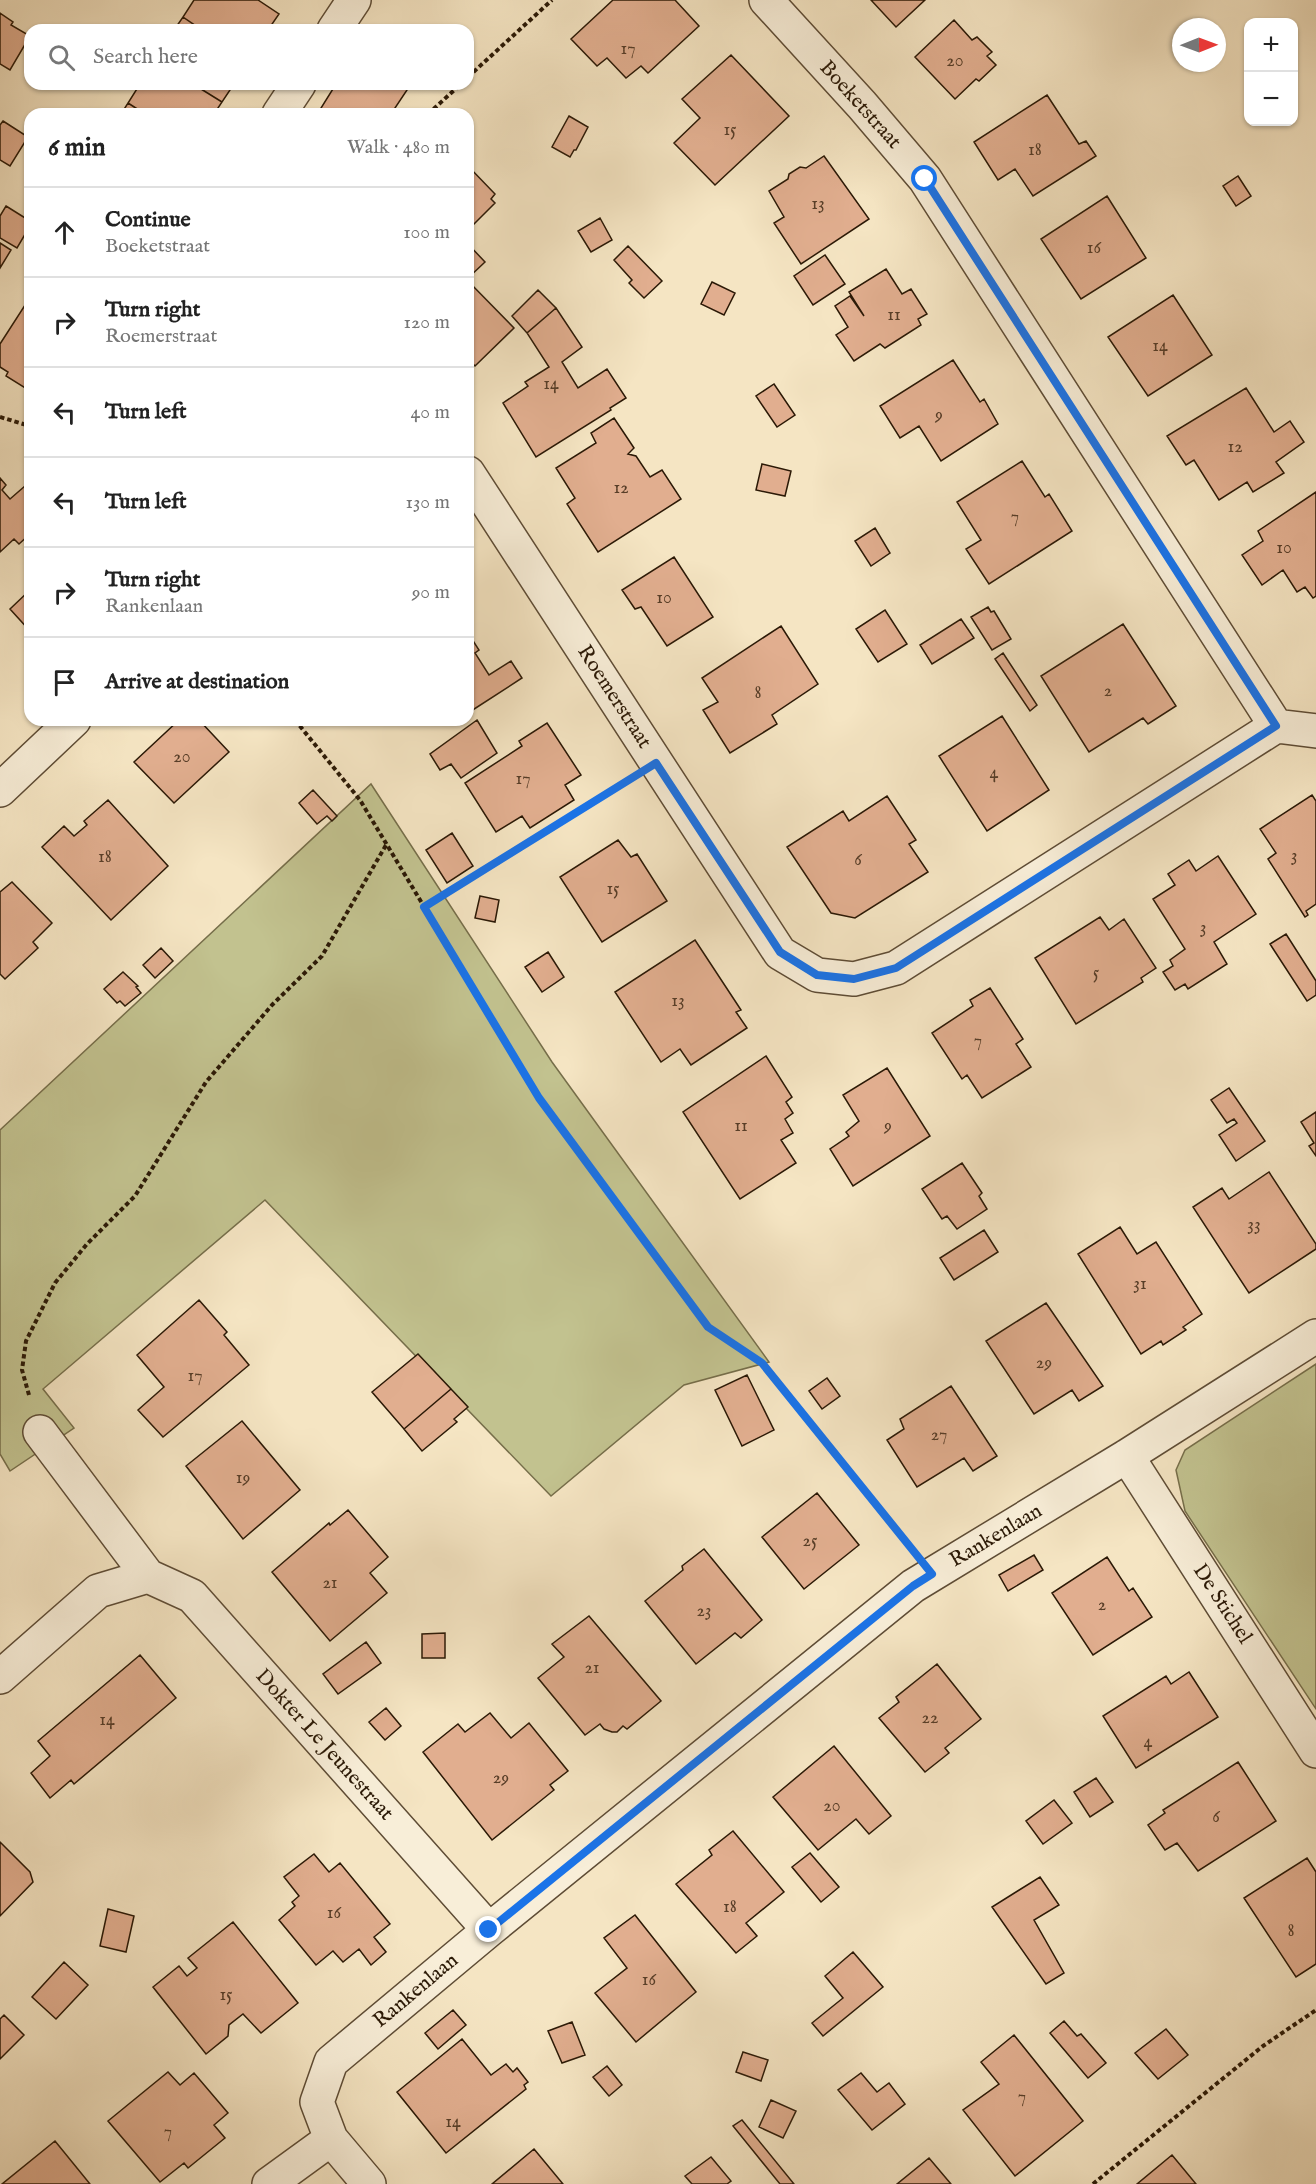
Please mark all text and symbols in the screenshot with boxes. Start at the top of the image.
north arrow [1172,18,1226,72]
map controls [1244,18,1298,126]
button: + [1244,18,1298,72]
search box [24,24,474,90]
house number: 17 [620,38,636,61]
icon: search [45,41,78,74]
text: Search here [93,43,198,71]
house number: 20 [946,50,964,73]
street label: Boeketstraat [813,55,907,155]
button: − [1244,72,1298,126]
house number: 15 [723,119,737,142]
text: 6 min [48,131,106,164]
text: Walk · 480 m [347,135,450,160]
house number: 18 [1028,139,1042,162]
route start [911,165,937,191]
house number: 13 [811,193,825,216]
text: Continue [105,206,191,234]
icon: ahead [48,216,81,249]
text: 100 m [403,220,450,245]
text: Boeketstraat [105,234,210,259]
house number: 16 [1087,237,1102,260]
text: Turn right [105,296,200,324]
house number: 11 [887,304,901,327]
icon: right [48,306,81,339]
text: 120 m [404,310,450,335]
text: Roemerstraat [105,324,217,349]
house number: 14 [1152,335,1168,358]
house number: 14 [543,373,559,396]
icon: left [48,396,81,429]
text: Turn left [105,398,187,426]
text: 40 m [411,400,450,425]
house number: 9 [934,404,943,427]
house number: 12 [1227,436,1243,459]
house number: 12 [613,477,629,500]
icon: left [48,486,81,519]
text: Turn left [105,488,187,516]
text: 130 m [405,490,450,515]
house number: 7 [1011,506,1019,529]
house number: 10 [1276,537,1292,560]
text: Turn right [105,566,200,594]
icon: right [48,576,81,609]
text: 90 m [412,580,450,605]
house number: 10 [656,587,672,610]
text: Rankenlaan [105,594,203,619]
street label: Roemerstraat [571,640,657,754]
icon: arrive [48,666,81,699]
text: Arrive at destination [105,668,289,696]
house number: 2 [1104,680,1112,703]
house number: 8 [754,682,762,705]
house number: 20 [173,746,191,769]
house number: 4 [990,762,999,785]
house number: 17 [515,768,531,791]
house number: 3 [1291,845,1297,868]
house number: 18 [98,846,112,869]
house number: 6 [854,849,862,872]
house number: 15 [606,878,620,901]
house number: 3 [1200,917,1206,940]
house number: 5 [1093,962,1100,985]
house number: 13 [671,990,685,1013]
house number: 7 [974,1030,982,1053]
house number: 11 [734,1115,748,1138]
house number: 9 [883,1115,892,1138]
house number: 33 [1247,1214,1261,1237]
house number: 31 [1133,1273,1147,1296]
house number: 29 [1036,1352,1052,1375]
house number: 17 [187,1365,203,1388]
house number: 27 [931,1424,947,1447]
house number: 19 [236,1467,250,1490]
street label: Rankenlaan [945,1498,1047,1574]
house number: 25 [803,1530,818,1553]
street label: De Stichel [1186,1559,1258,1649]
house number: 21 [322,1572,338,1595]
house number: 2 [1098,1594,1106,1617]
house number: 23 [696,1600,712,1623]
house number: 21 [584,1657,600,1680]
street label: Dokter Le Jeunestraat [249,1664,399,1826]
house number: 22 [922,1707,938,1730]
house number: 14 [99,1709,115,1732]
house number: 4 [1144,1731,1153,1754]
house number: 29 [493,1767,509,1790]
house number: 20 [823,1795,841,1818]
house number: 6 [1212,1806,1220,1829]
house number: 18 [723,1896,737,1919]
house number: 16 [327,1902,342,1925]
route end [475,1916,501,1942]
house number: 8 [1287,1920,1295,1943]
street label: Rankenlaan [368,1948,464,2034]
house number: 16 [642,1969,657,1992]
house number: 15 [219,1984,233,2007]
house number: 7 [1018,2086,1026,2109]
house number: 14 [445,2111,461,2134]
house number: 7 [164,2121,172,2144]

